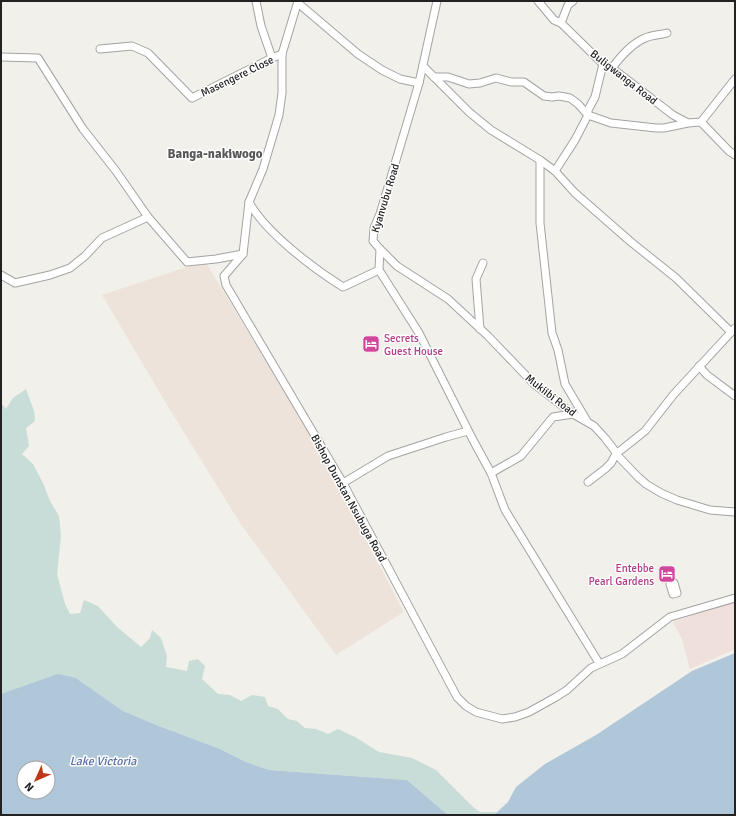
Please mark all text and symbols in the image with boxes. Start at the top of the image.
street label: Buligwanga Road [588,47,660,108]
street label: Masengere Close [199,53,276,100]
district label: Banga-nakiwogo [168,146,263,162]
street label: Kyanvubu Road [369,162,402,234]
place label: Secrets Guest House [384,332,443,358]
hotel icon: Secrets Guest House [361,334,381,354]
street label: Mukiibi Road [523,371,579,419]
street label: Bishop Dunstan Nsubuga Road [308,432,389,564]
place label: Entebbe Pearl Gardens [589,562,654,588]
hotel icon: Entebbe Pearl Gardens [657,564,677,584]
water label: Lake Victoria [70,754,137,769]
north arrow [16,760,56,800]
text: N [22,779,37,794]

